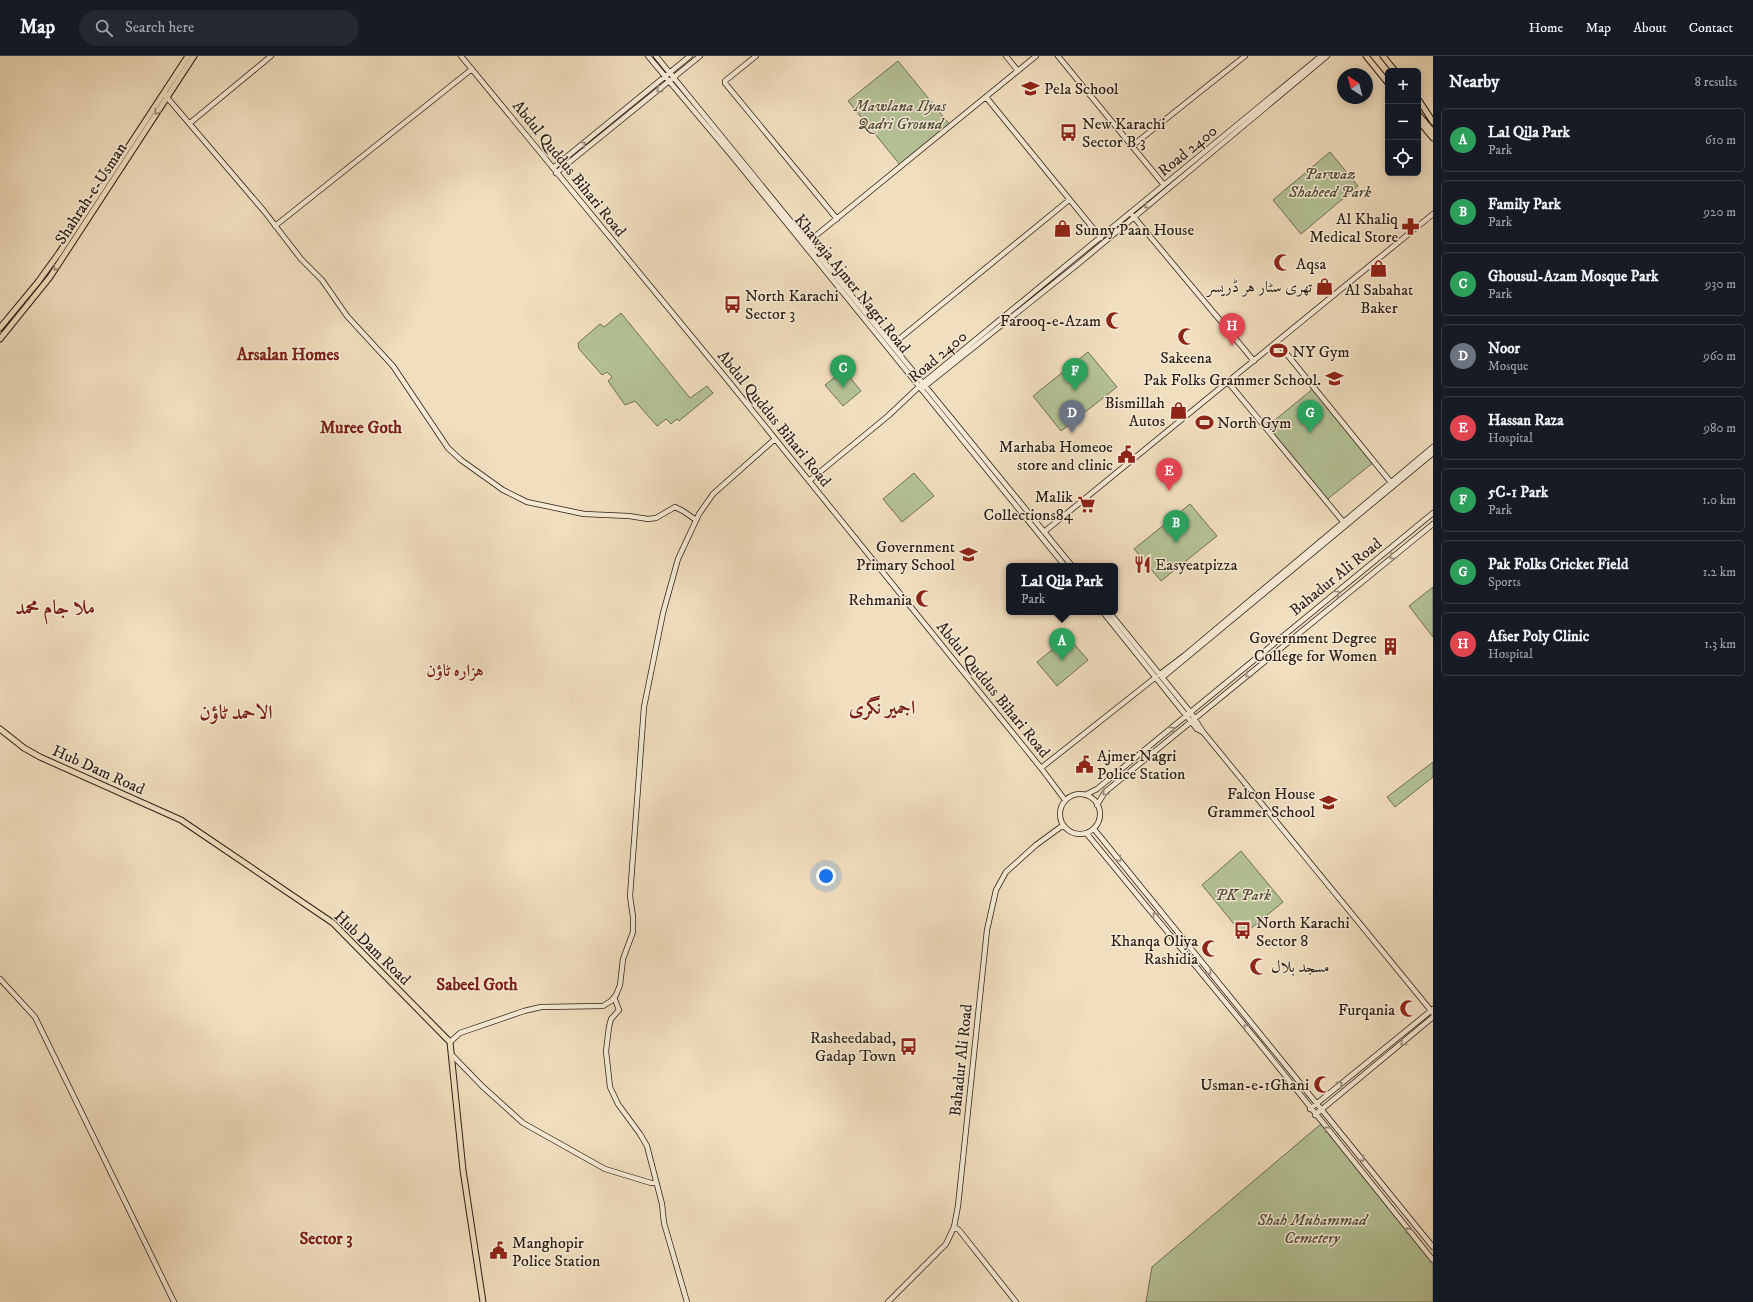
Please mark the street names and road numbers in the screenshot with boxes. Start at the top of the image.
street label: Abdul Quddus Bihari Road [508,96,630,241]
street label: Road 2400 [1154,121,1221,181]
street label: Shahrah-e-Usman [51,138,132,248]
street label: Khawaja Ajmer Nagri Road [790,210,915,357]
street label: Road 2400 [904,326,971,387]
street label: Abdul Quddus Bihari Road [713,346,835,491]
street label: Bahadur Ali Road [1285,533,1386,620]
street label: Abdul Quddus Bihari Road [932,617,1054,762]
street label: Hub Dam Road [49,741,148,799]
street label: Hub Dam Road [330,906,415,989]
street label: Bahadur Ali Road [945,1003,977,1117]

